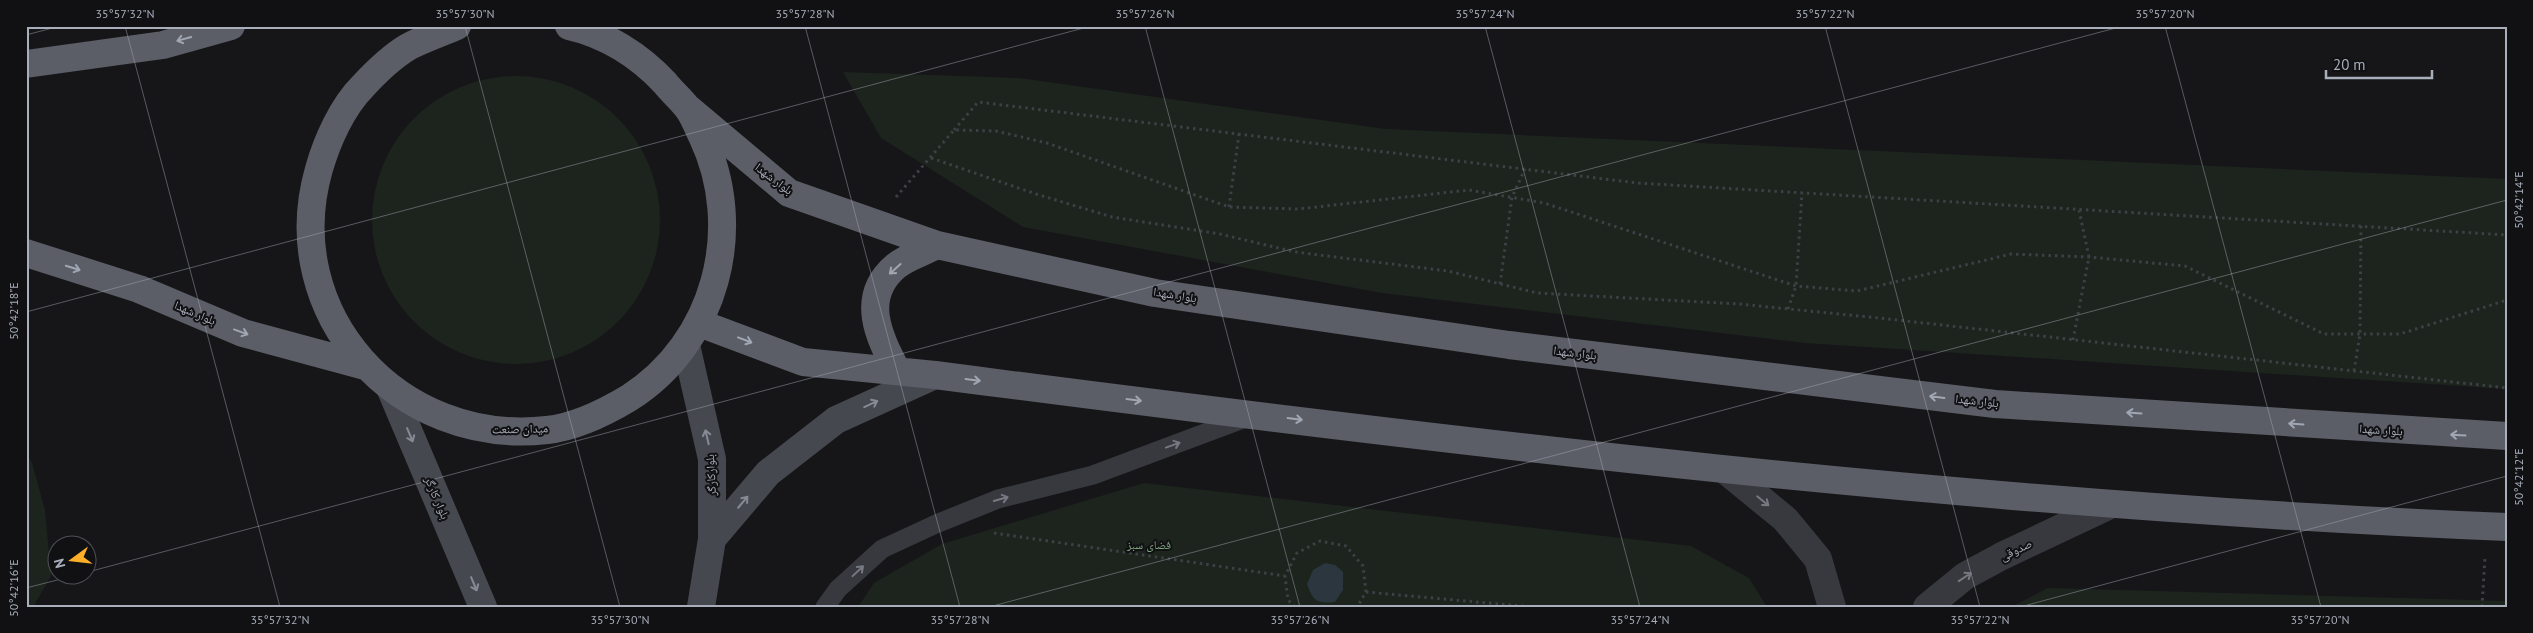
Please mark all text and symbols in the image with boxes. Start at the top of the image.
text: 35°57'32"N [95,6,155,21]
text: 35°57'30"N [435,6,495,21]
text: 35°57'28"N [775,6,835,21]
text: 35°57'26"N [1115,6,1175,21]
text: 35°57'24"N [1455,6,1515,21]
text: 35°57'22"N [1795,6,1855,21]
text: 35°57'20"N [2135,6,2195,21]
one-way arrow [177,35,193,45]
scale bar [2326,48,2432,80]
text: 20 m [2333,55,2366,74]
street label: بلوار شهدا [752,160,796,198]
text: 50°42'14"E [2511,171,2526,229]
one-way arrow [64,263,80,273]
one-way arrow [889,263,901,275]
text: 50°42'18"E [6,282,21,340]
street label: بلوار شهدا [1152,284,1198,306]
street label: بلوار شهدا [172,297,218,328]
one-way arrow [233,328,248,337]
one-way arrow [737,336,752,345]
street label: بلوار شهدا [1552,342,1598,363]
one-way arrow [964,375,980,385]
street label: بلوار شهدا [1955,391,1999,411]
one-way arrow [1929,392,1945,402]
one-way arrow [1125,395,1141,405]
one-way arrow [863,399,878,408]
one-way arrow [2126,408,2142,418]
one-way arrow [1287,414,1303,424]
one-way arrow [2288,419,2304,428]
street label: میدان صنعت [492,421,548,437]
street label: بلوار شهدا [2359,421,2403,439]
one-way arrow [406,426,415,442]
one-way arrow [702,429,711,445]
one-way arrow [2450,430,2466,439]
one-way arrow [1165,440,1180,449]
text: 50°42'12"E [2511,448,2526,506]
street label: بلوارکارگر [702,454,720,497]
street label: بلوار کارگر [421,473,453,522]
one-way arrow [993,493,1009,503]
one-way arrow [1756,495,1769,506]
one-way arrow [738,496,749,509]
street label: صدوقی [1997,535,2034,564]
north arrow [48,536,98,586]
park label: فضای سبز [1126,537,1171,552]
text: N [50,557,69,570]
text: 50°42'16"E [6,559,21,617]
one-way arrow [851,565,864,577]
one-way arrow [1958,572,1972,582]
one-way arrow [470,576,480,591]
text: 35°57'32"N [250,612,310,627]
text: 35°57'30"N [590,612,650,627]
text: 35°57'28"N [930,612,990,627]
text: 35°57'26"N [1270,612,1330,627]
text: 35°57'24"N [1610,612,1670,627]
text: 35°57'22"N [1950,612,2010,627]
text: 35°57'20"N [2290,612,2350,627]

